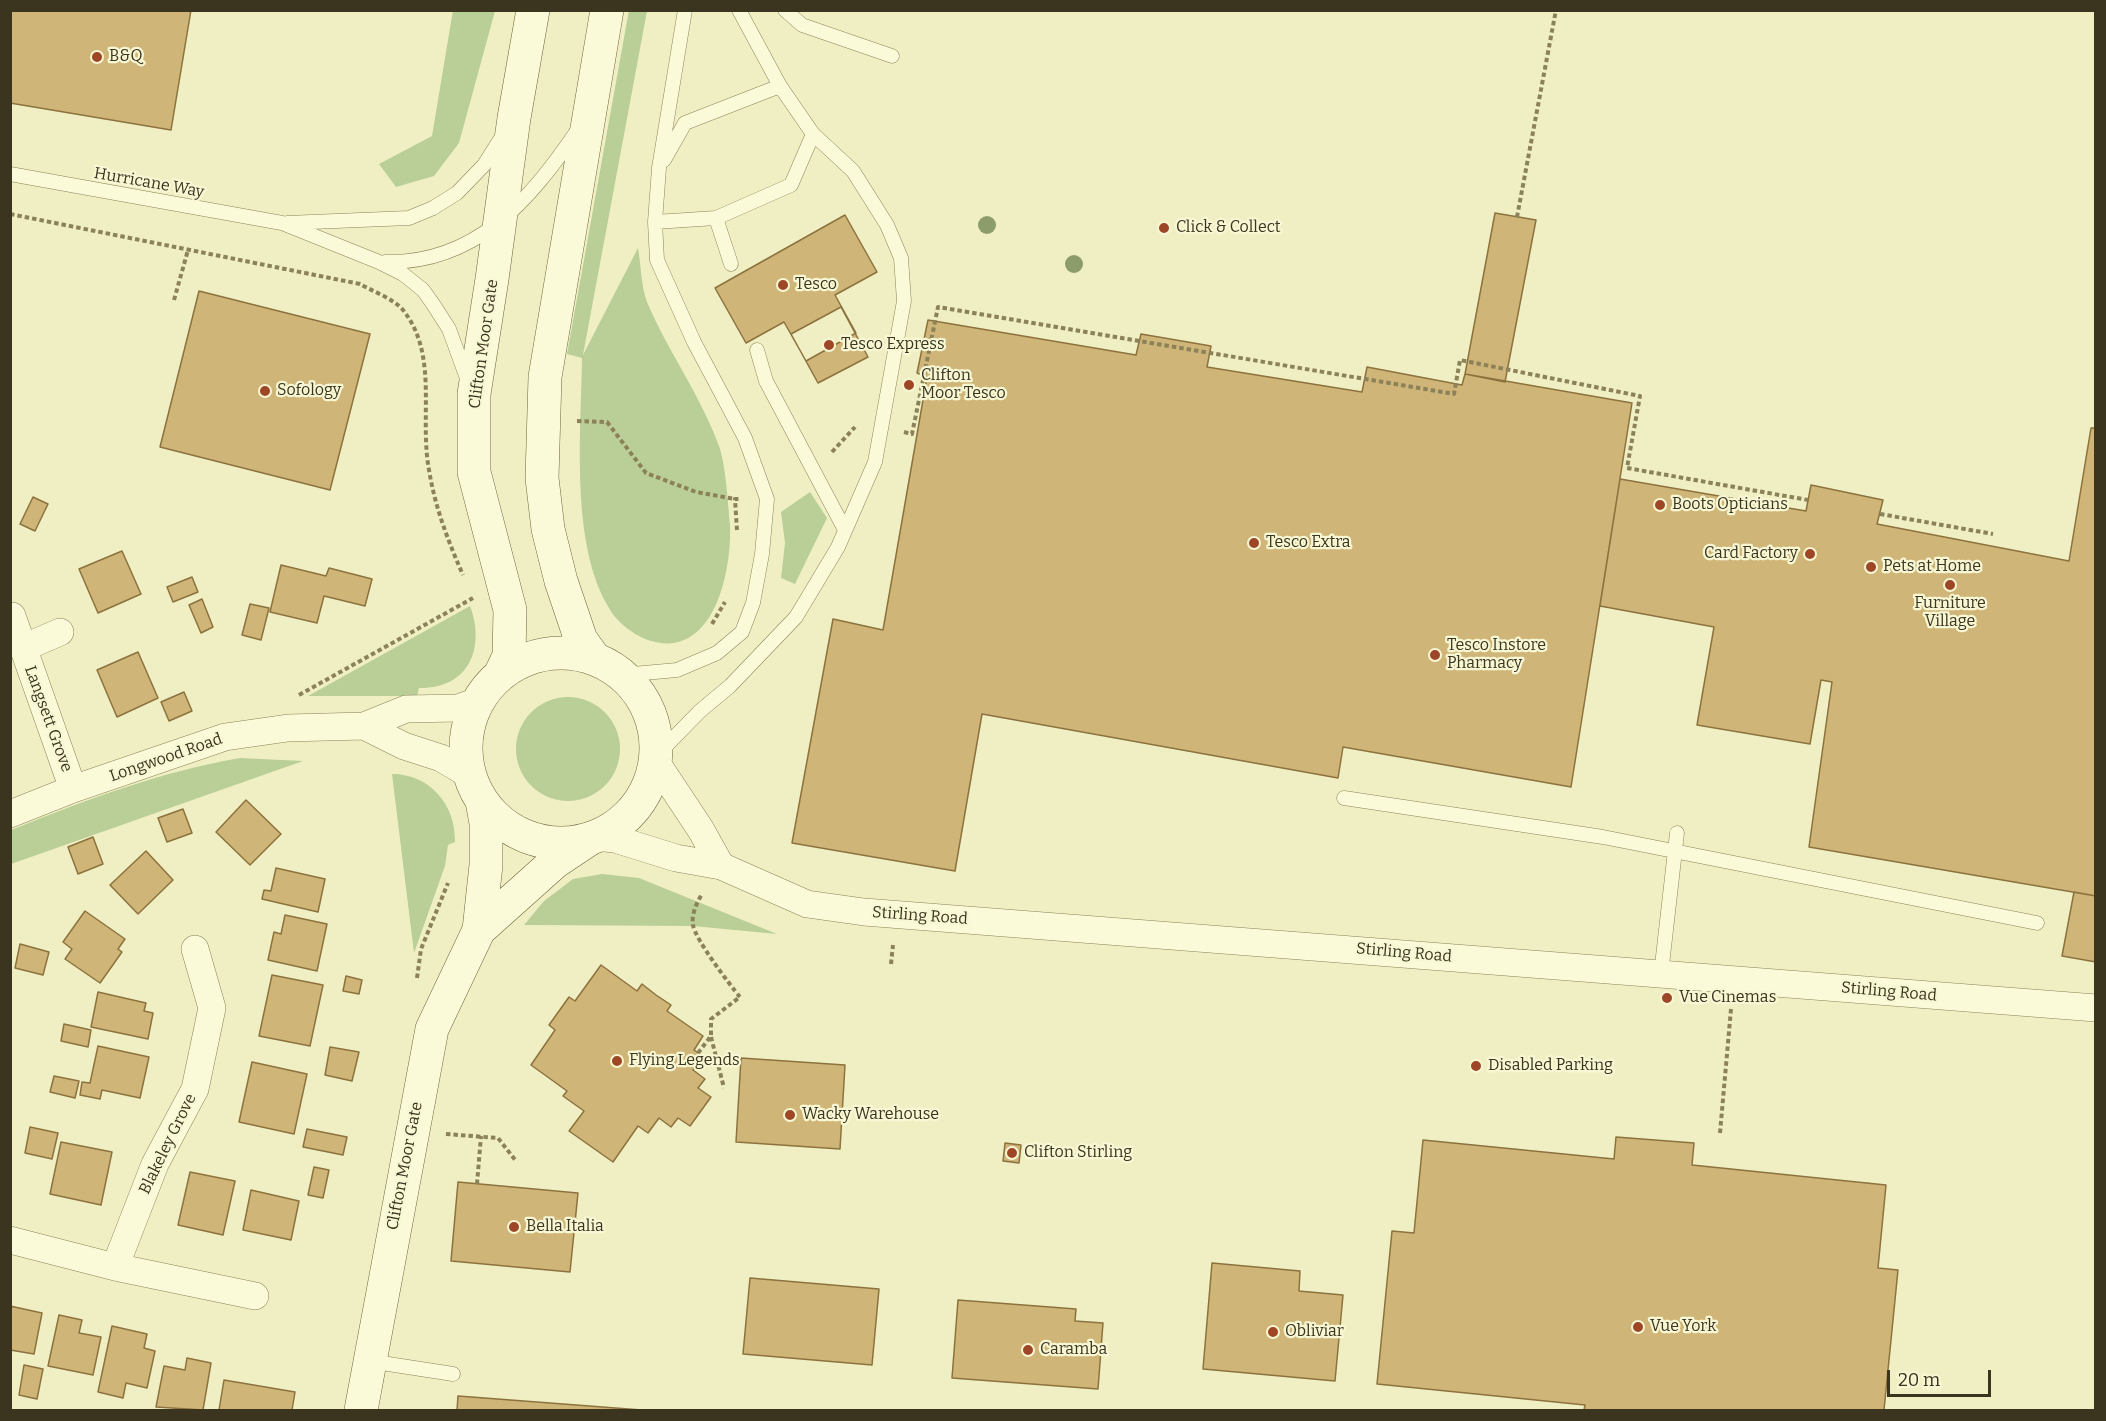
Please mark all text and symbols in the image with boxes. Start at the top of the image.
place label: B&Q [109,47,143,67]
marker: B&Q [90,50,104,64]
street label: Hurricane Way [92,164,206,202]
place label: Click & Collect [1176,218,1280,238]
marker: Click & Collect [1157,221,1171,235]
place label: Tesco [795,275,837,295]
street label: Clifton Moor Gate [465,278,503,410]
marker: Tesco [776,278,790,292]
place label: Tesco Express [841,335,945,355]
marker: Tesco Express [822,338,836,352]
place label: Clifton Moor Tesco [921,366,1006,404]
marker: Clifton Moor Tesco [902,378,916,392]
place label: Sofology [277,381,341,401]
marker: Sofology [258,384,272,398]
place label: Boots Opticians [1672,495,1788,515]
marker: Boots Opticians [1653,498,1667,512]
place label: Tesco Extra [1266,533,1350,553]
marker: Tesco Extra [1247,536,1261,550]
place label: Card Factory [1704,544,1798,564]
marker: Card Factory [1803,547,1817,561]
place label: Pets at Home [1883,557,1981,577]
marker: Pets at Home [1864,560,1878,574]
marker: Furniture Village [1943,578,1957,592]
place label: Furniture Village [1914,594,1986,632]
place label: Tesco Instore Pharmacy [1447,636,1546,674]
marker: Tesco Instore Pharmacy [1428,648,1442,662]
street label: Langsett Grove [20,663,76,775]
street label: Longwood Road [107,730,225,786]
street label: Stirling Road [871,903,969,929]
street label: Stirling Road [1355,939,1453,967]
street label: Stirling Road [1840,978,1938,1006]
place label: Vue Cinemas [1679,988,1776,1008]
marker: Vue Cinemas [1660,991,1674,1005]
place label: Flying Legends [629,1051,740,1071]
marker: Flying Legends [610,1054,624,1068]
place label: Disabled Parking [1488,1056,1613,1076]
marker: Disabled Parking [1469,1059,1483,1073]
street label: Blakeley Grove [135,1091,201,1197]
street label: Clifton Moor Gate [383,1100,427,1232]
place label: Wacky Warehouse [802,1105,939,1125]
marker: Wacky Warehouse [783,1108,797,1122]
place label: Clifton Stirling [1024,1143,1132,1163]
marker: Clifton Stirling [1005,1146,1019,1160]
place label: Bella Italia [526,1217,604,1237]
marker: Bella Italia [507,1220,521,1234]
place label: Vue York [1650,1317,1716,1337]
marker: Vue York [1631,1320,1645,1334]
place label: Obliviar [1285,1322,1344,1342]
marker: Obliviar [1266,1325,1280,1339]
place label: Caramba [1040,1340,1107,1360]
marker: Caramba [1021,1343,1035,1357]
scale bar [1890,1358,1994,1396]
text: 20 m [1898,1369,1940,1391]

